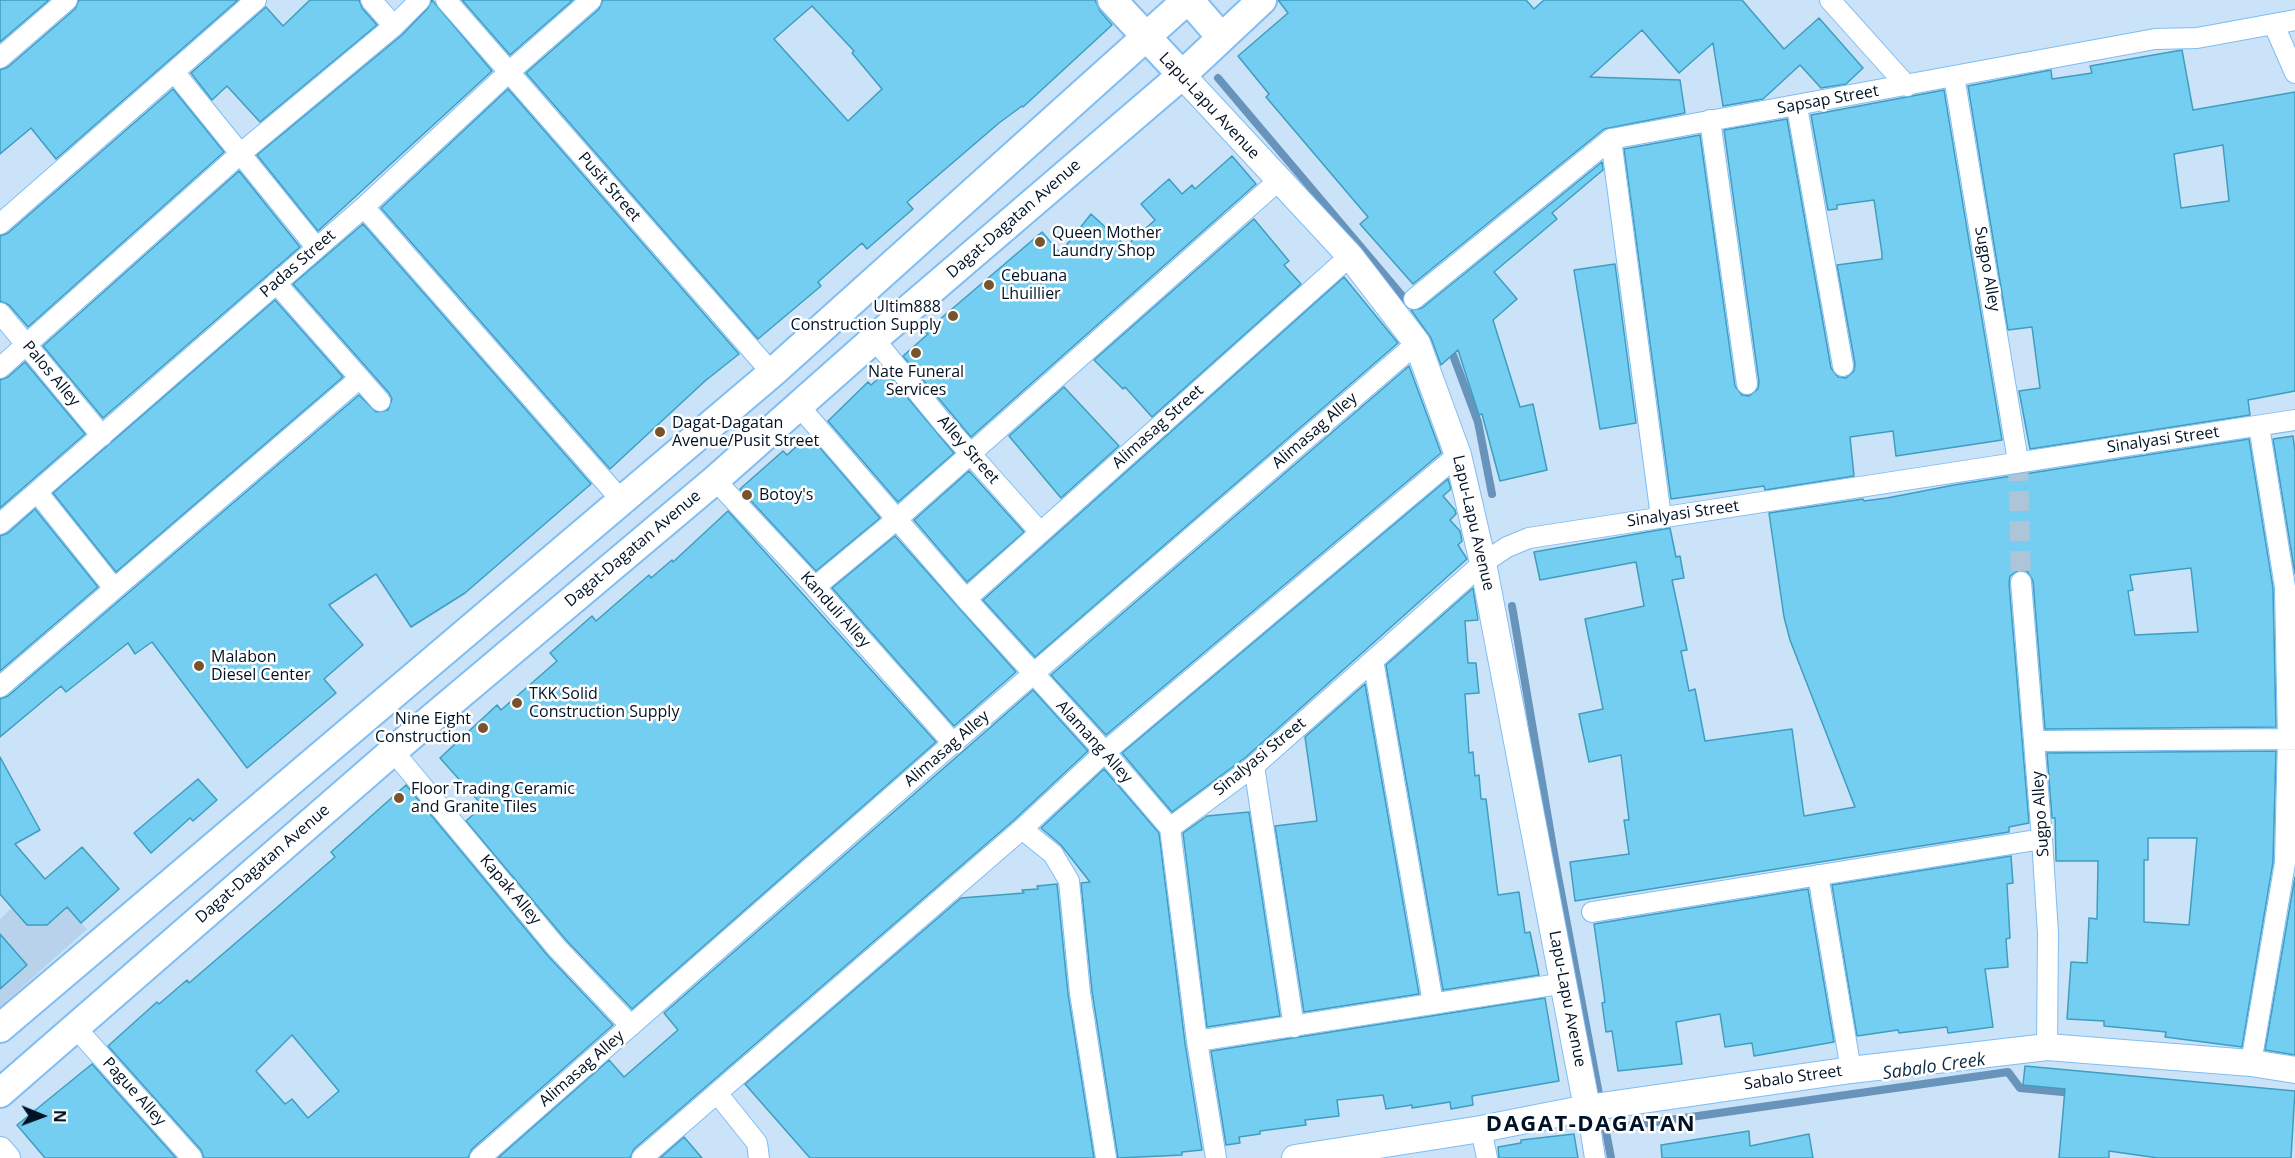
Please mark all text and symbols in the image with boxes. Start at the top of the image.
street label: Lapu-Lapu Avenue [1155,49,1263,163]
street label: Sapsap Street [1776,82,1880,118]
street label: Pusit Street [574,148,644,226]
street label: Dagat-Dagatan Avenue [943,156,1085,282]
place label: Queen Mother Laundry Shop [1052,223,1161,261]
street label: Sugpo Alley [1970,225,2004,313]
street label: Padas Street [256,226,340,302]
marker: Queen Mother Laundry Shop [1033,235,1047,249]
place label: Cebuana Lhuillier [1001,266,1067,304]
marker: Cebuana Lhuillier [982,278,996,292]
place label: Ultim888 Construction Supply [791,297,941,335]
marker: Ultim888 Construction Supply [946,309,960,323]
street label: Palos Alley [18,338,84,410]
marker: Nate Funeral Services [909,346,923,360]
place label: Nate Funeral Services [868,362,964,400]
street label: Alimasag Street [1108,381,1208,473]
street label: Alimasag Alley [1269,389,1361,473]
street label: Alley Street [933,412,1003,488]
place label: Dagat-Dagatan Avenue/Pusit Street [672,413,819,451]
street label: Sinalyasi Street [2106,423,2220,457]
marker: Dagat-Dagatan Avenue/Pusit Street [653,425,667,439]
street label: Lapu-Lapu Avenue [1448,453,1498,593]
place label: Botoy's [759,485,813,505]
street label: Dagat-Dagatan Avenue [561,487,705,611]
marker: Botoy's [740,488,754,502]
street label: Sinalyasi Street [1626,497,1740,531]
street label: Kanduli Alley [796,568,874,652]
place label: Malabon Diesel Center [211,647,311,685]
marker: Malabon Diesel Center [192,659,206,673]
place label: TKK Solid Construction Supply [529,684,679,722]
marker: TKK Solid Construction Supply [510,696,524,710]
street label: Alamang Alley [1052,697,1136,787]
street label: Alimasag Alley [901,707,993,791]
place label: Nine Eight Construction [375,709,471,747]
street label: Sinalyasi Street [1210,714,1310,800]
marker: Nine Eight Construction [476,721,490,735]
street label: Sugpo Alley [2028,770,2054,858]
place label: Floor Trading Ceramic and Granite Tiles [411,779,575,817]
marker: Floor Trading Ceramic and Granite Tiles [392,791,406,805]
street label: Dagat-Dagatan Avenue [192,801,334,927]
street label: Kapak Alley [475,851,545,929]
street label: Lapu-Lapu Avenue [1544,929,1590,1069]
street label: Alimasag Alley [536,1027,628,1111]
water label: Sabalo Creek [1881,1049,1987,1085]
street label: Pague Alley [98,1054,170,1130]
street label: Sabalo Street [1743,1062,1843,1094]
north arrow [12,1086,72,1146]
text: N [49,1110,71,1123]
district label: DAGAT-DAGATAN [1486,1112,1696,1138]

